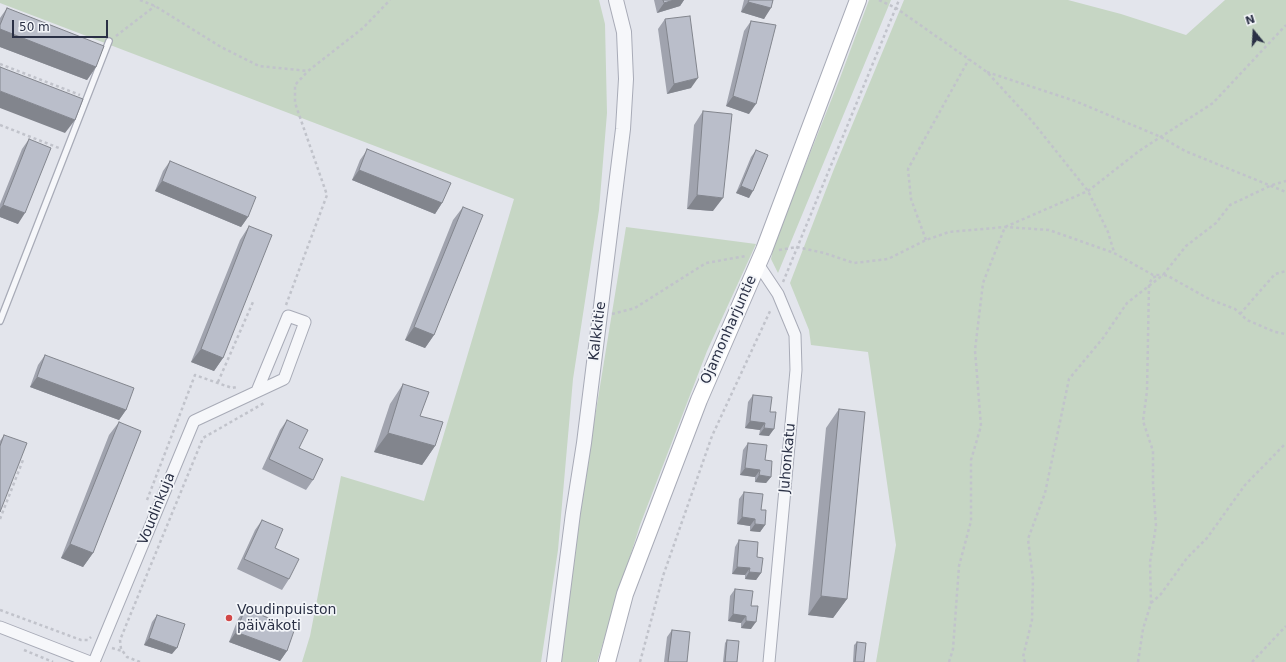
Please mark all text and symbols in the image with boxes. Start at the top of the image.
scale bar [14,12,110,38]
north arrow [1234,12,1274,52]
text: N [1244,13,1257,28]
text: 50 m [19,20,50,34]
street label: Ojamonharjuntie [697,273,761,387]
street label: Kalkkitie [586,300,610,362]
street label: Juhonkatu [777,422,799,494]
street label: Voudinkuja [135,470,179,548]
place label: Voudinpuiston päiväkoti [237,602,336,634]
marker: Voudinpuiston päiväkoti [224,613,234,623]

